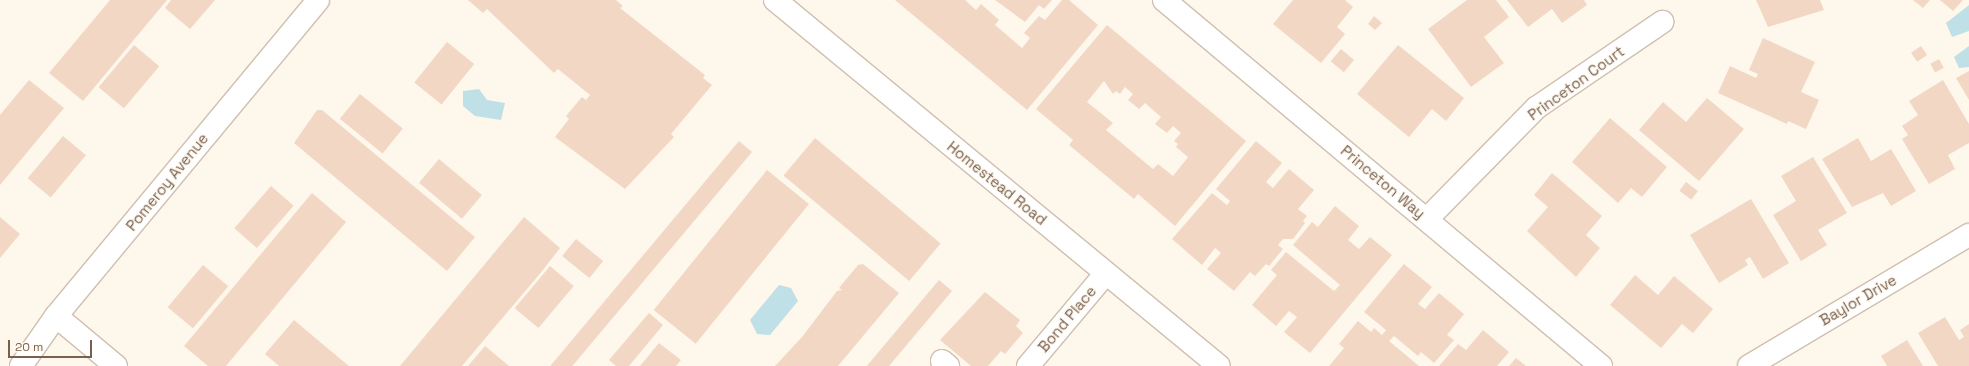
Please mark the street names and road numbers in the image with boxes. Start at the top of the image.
street label: Princeton Court [1524,42,1628,124]
street label: Pomeroy Avenue [122,130,212,234]
street label: Homestead Road [944,137,1050,229]
street label: Princeton Way [1337,141,1429,223]
street label: Baylor Drive [1816,271,1900,329]
street label: Bond Place [1034,282,1100,356]

